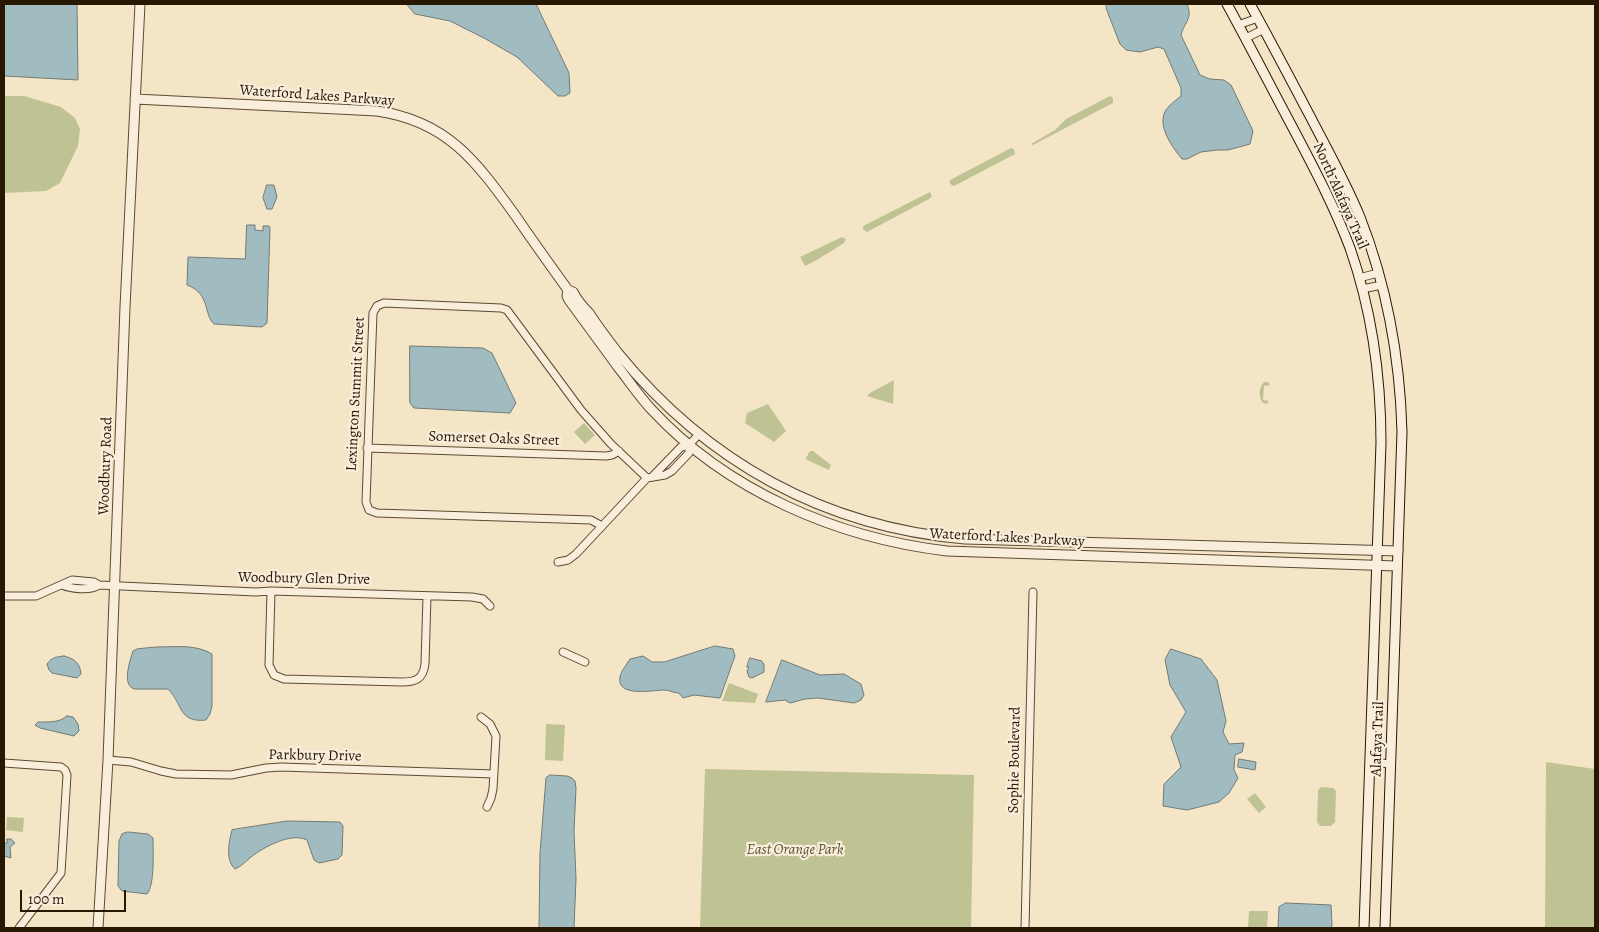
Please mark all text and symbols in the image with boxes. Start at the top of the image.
street label: Waterford Lakes Parkway [239,82,395,110]
street label: North Alafaya Trail [1308,140,1372,252]
street label: Lexington Summit Street [343,316,369,472]
street label: Woodbury Road [95,416,117,516]
street label: Somerset Oaks Street [428,428,560,450]
street label: Waterford Lakes Parkway [929,525,1085,551]
street label: Woodbury Glen Drive [238,569,370,589]
street label: Alafaya Trail [1368,701,1388,777]
street label: Sophie Boulevard [1005,706,1025,814]
street label: Parkbury Drive [268,746,362,766]
park label: East Orange Park [747,841,843,859]
scale bar [22,880,129,912]
text: 100 m [28,889,65,909]

